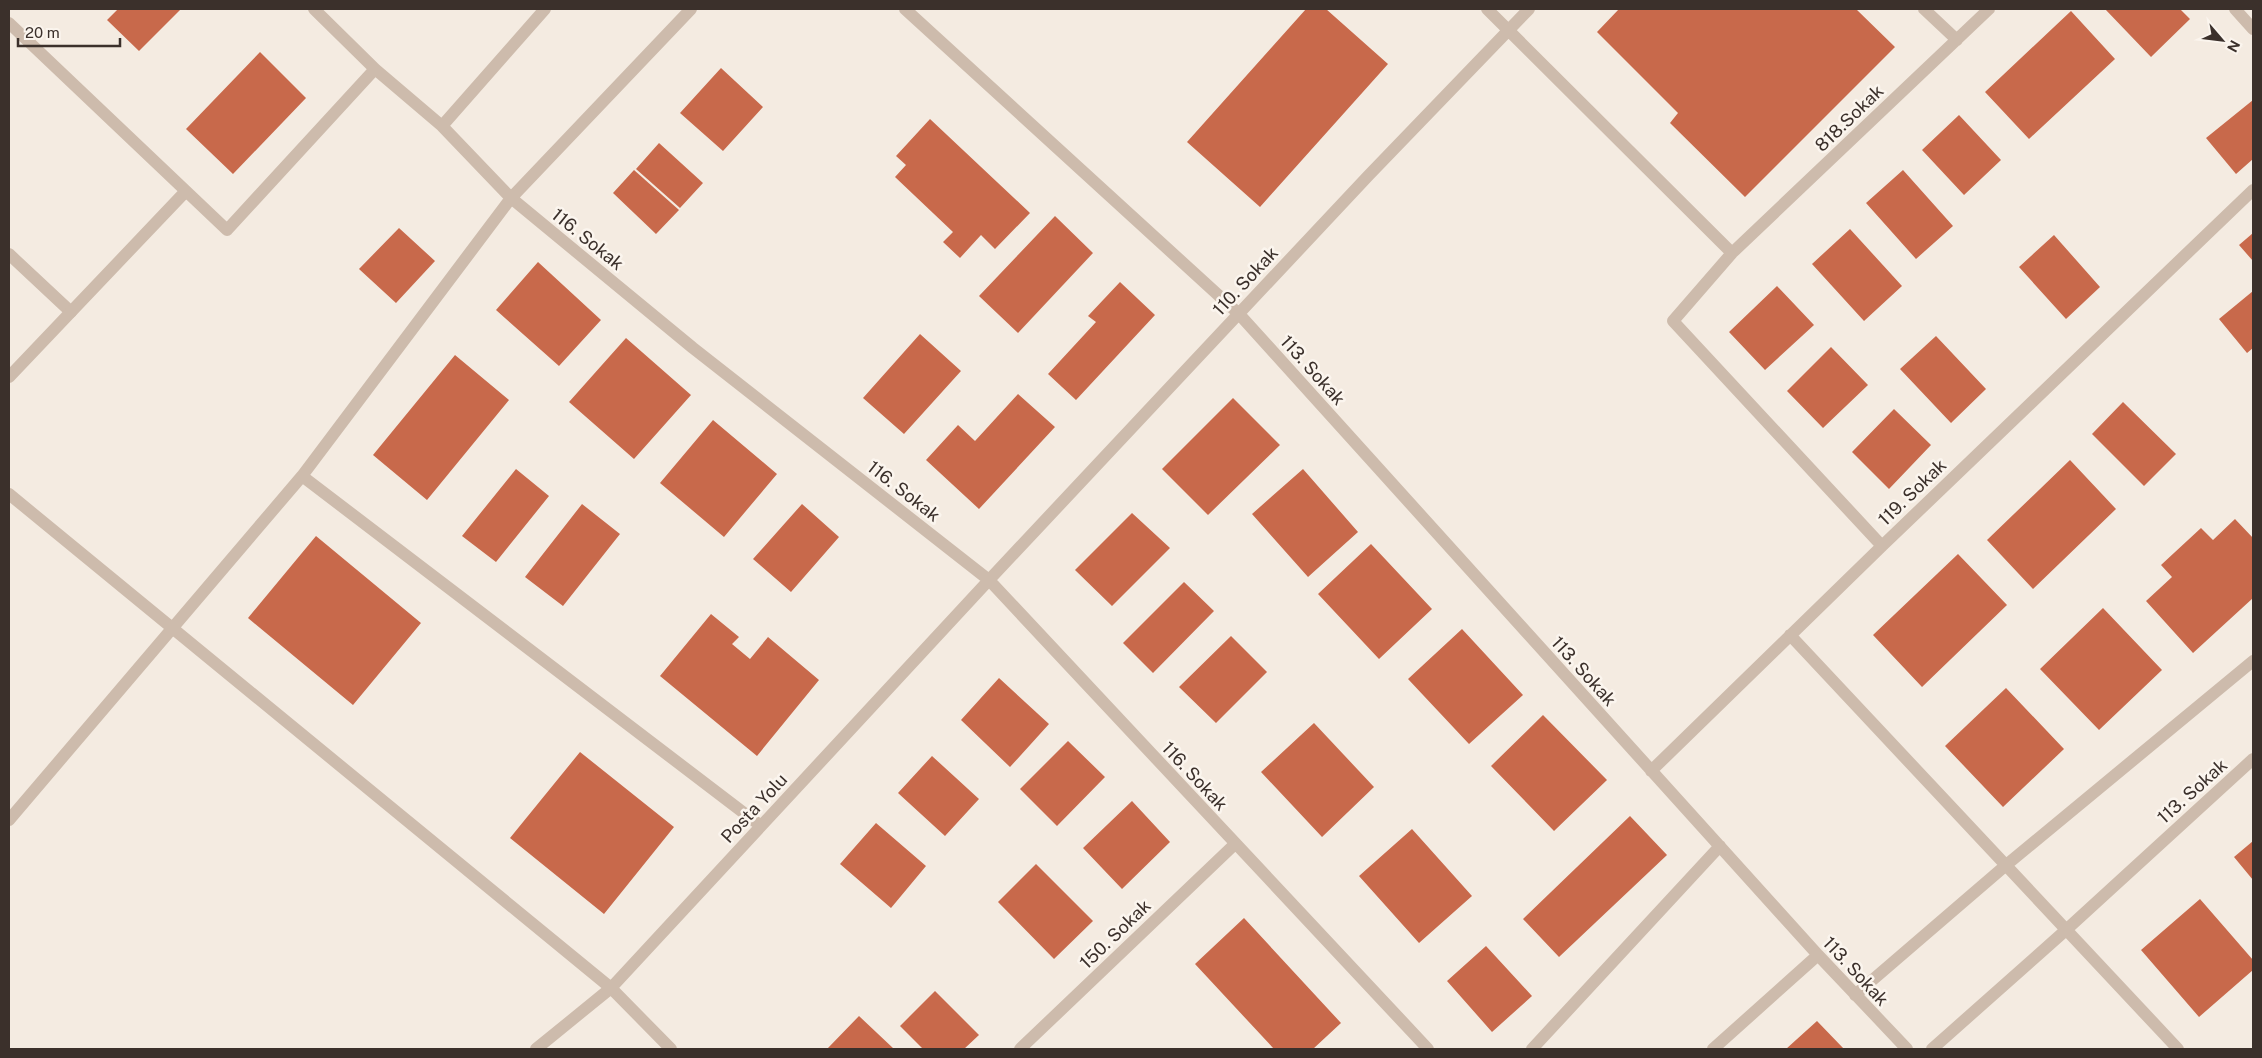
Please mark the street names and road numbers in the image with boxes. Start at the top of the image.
street label: 818.Sokak [1810,80,1888,156]
street label: 116. Sokak [548,204,628,274]
street label: 110. Sokak [1208,242,1282,320]
street label: 113. Sokak [1276,331,1350,409]
street label: 119. Sokak [1874,454,1950,530]
street label: 116. Sokak [864,456,944,526]
street label: 113. Sokak [1547,632,1621,710]
street label: 116. Sokak [1158,737,1232,815]
street label: 113. Sokak [2153,754,2231,828]
street label: Posta Yolu [717,769,791,847]
street label: 150. Sokak [1075,895,1155,973]
street label: 113. Sokak [1819,932,1893,1010]

